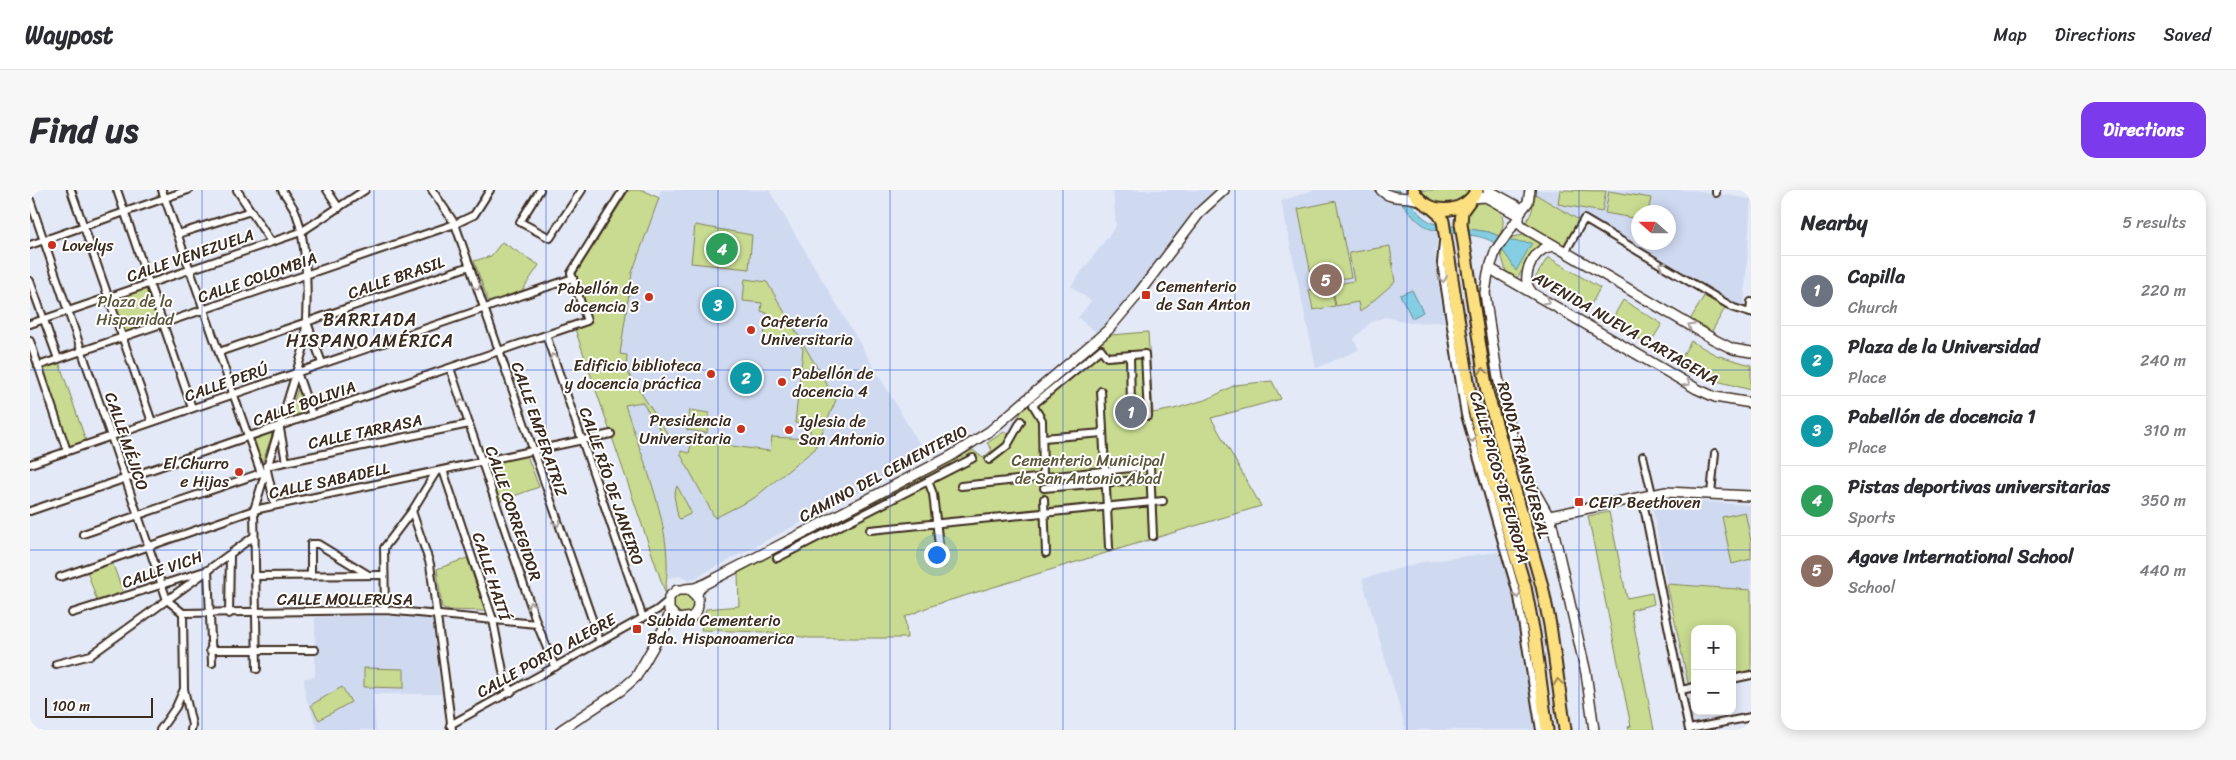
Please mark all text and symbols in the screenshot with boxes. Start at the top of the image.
text: Waypost [25,14,113,56]
text: Map [1994,19,2027,51]
text: Directions [2055,19,2136,51]
text: Saved [2164,19,2211,51]
text: Find us [30,99,138,161]
button: Directions [2081,102,2206,158]
text: Nearby [1801,204,1867,242]
north arrow [1631,205,1676,250]
text: 5 results [2122,208,2186,237]
street label: CALLE VENEZUELA [122,220,258,291]
pin: 4 [706,230,738,268]
place label: Lovelys [62,231,114,260]
marker: Lovelys [46,239,58,251]
street label: CALLE COLOMBIA [193,243,321,311]
street label: CALLE BRASIL [344,247,449,308]
text: Capilla [1848,260,1905,293]
pin: 5 [1310,261,1342,299]
one-way arrow [1658,262,1667,272]
street label: AVENIDA NUEVA CARTAGENA [1526,263,1724,394]
place label: Cementerio de San Anton [1156,272,1251,319]
place label: Pabellón de docencia 3 [558,274,639,321]
one-way arrow [1437,275,1448,283]
text: 1 [1814,276,1820,305]
text: 220 m [2141,276,2186,305]
one-way arrow [471,282,481,290]
pin: 3 [702,286,734,324]
park label: Plaza de la Hispanidad [96,287,175,334]
marker: Cementerio de San Anton [1140,289,1152,301]
marker: Pabellón de docencia 3 [643,291,655,303]
text: Church [1848,293,1898,322]
one-way arrow [1541,295,1550,305]
district label: BARRIADA HISPANOAMÉRICA [286,304,454,357]
place label: Cafetería Universitaria [761,307,853,354]
one-way arrow [1687,323,1696,333]
marker: Cafetería Universitaria [745,324,757,336]
text: Plaza de la Universidad [1848,330,2039,363]
text: 2 [1812,346,1822,375]
text: 240 m [2140,346,2186,375]
place label: Edificio biblioteca y docencia práctica [565,351,702,398]
one-way arrow [549,353,559,361]
street label: CALLE PERÚ [180,354,272,410]
street label: CALLE EMPERATRIZ [503,358,576,501]
pin: 2 [730,359,762,397]
place label: Pabellón de docencia 4 [792,359,873,406]
text: Place [1848,363,1887,392]
one-way arrow [1479,367,1489,375]
marker: Edificio biblioteca y docencia práctica [705,368,717,380]
street label: CALLE BOLIVIA [249,372,360,435]
marker: Pabellón de docencia 4 [776,376,788,388]
one-way arrow [1682,377,1691,387]
street label: RONDA TRANSVERSAL [1489,378,1559,542]
street label: CALLE MÉJICO [96,388,157,494]
street label: CALLE PICOS DE EUROPA [1461,388,1538,567]
pin: 1 [1115,393,1147,431]
one-way arrow [458,398,468,407]
text: Pabellón de docencia 1 [1848,400,2036,433]
street label: CALLE RÍO DE JANEIRO [571,403,652,569]
street label: CALLE TARRASA [305,405,425,458]
place label: Presidencia Universitaria [639,406,732,453]
place label: Iglesia de San Antonio [798,407,885,454]
street label: CAMINO DEL CEMENTERIO [793,416,973,530]
text: 3 [1813,416,1821,445]
text: 310 m [2144,416,2186,445]
marker: Presidencia Universitaria [735,423,747,435]
marker: Iglesia de San Antonio [783,424,795,436]
text: Place [1848,433,1887,462]
one-way arrow [1466,434,1476,442]
street label: CALLE CORREGIDOR [477,442,550,585]
park label: Cementerio Municipal de San Antonio Abad [1012,446,1165,493]
place label: El Churro e Hijas [163,449,230,496]
street label: CALLE SABADELL [266,453,393,507]
marker: El Churro e Hijas [233,466,245,478]
text: Pistas deportivas universitarias [1848,470,2110,503]
text: 4 [1812,486,1822,515]
text: 350 m [2141,486,2186,515]
place label: CEIP Beethoven [1589,488,1701,517]
marker: CEIP Beethoven [1573,496,1585,508]
text: Sports [1848,503,1895,532]
one-way arrow [552,518,562,527]
street label: CALLE HAITÍ [464,528,520,626]
text: Agave International School [1848,540,2073,573]
street label: CALLE VICH [118,542,207,597]
your location [924,542,950,568]
text: 5 [1812,556,1822,585]
text: 440 m [2139,556,2186,585]
text: School [1848,573,1895,602]
street label: CALLE MOLLERUSA [277,585,413,614]
one-way arrow [1511,590,1522,599]
one-way arrow [527,602,537,610]
street label: CALLE PORTO ALEGRE [471,604,622,706]
place label: Subida Cementerio Bda. Hispanoamerica [647,606,795,653]
marker: Subida Cementerio Bda. Hispanoamerica [631,623,643,635]
map controls [1691,625,1736,715]
button: + [1691,625,1736,670]
button: − [1691,670,1736,715]
one-way arrow [1553,677,1564,685]
text: 100 m [52,694,90,719]
scale bar [45,695,152,718]

